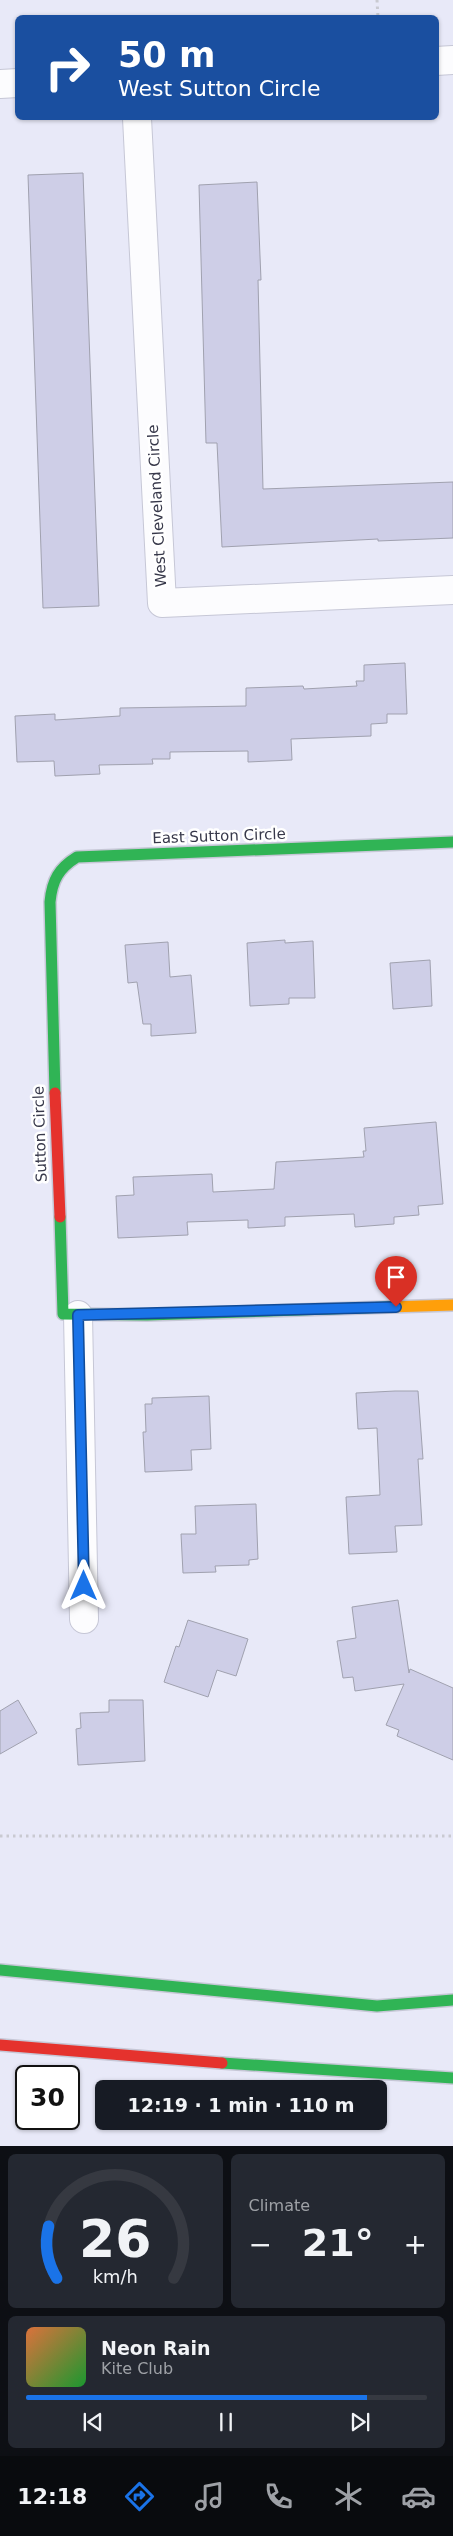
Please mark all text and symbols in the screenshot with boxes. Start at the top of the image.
icon: right [35,35,100,100]
text: 50 m [118,35,215,75]
text: West Sutton Circle [118,76,320,101]
street label: West Cleveland Circle [144,424,170,588]
street label: East Sutton Circle [152,825,286,847]
street label: Sutton Circle [29,1086,51,1182]
pin [375,1256,417,1307]
icon: arrive [382,1263,410,1291]
position arrow [57,1559,109,1611]
speed limit sign: 30 [15,2065,80,2130]
text: 12:19 · 1 min · 110 m [127,2094,355,2116]
text: Climate [249,2196,310,2215]
text: 26 [79,2209,151,2269]
text: 21° [302,2221,374,2265]
text: − [249,2228,272,2261]
text: + [404,2228,427,2261]
text: km/h [93,2266,138,2287]
text: Neon Rain [101,2337,210,2359]
text: Kite Club [101,2359,173,2378]
icon: previous [79,2408,107,2436]
icon: pause [212,2408,240,2436]
icon: next [346,2408,374,2436]
icon: directions [122,2479,157,2514]
icon: music [192,2479,227,2514]
icon: phone [261,2479,296,2514]
icon: climate [331,2479,366,2514]
icon: car [401,2479,436,2514]
text: 12:18 [17,2484,87,2509]

